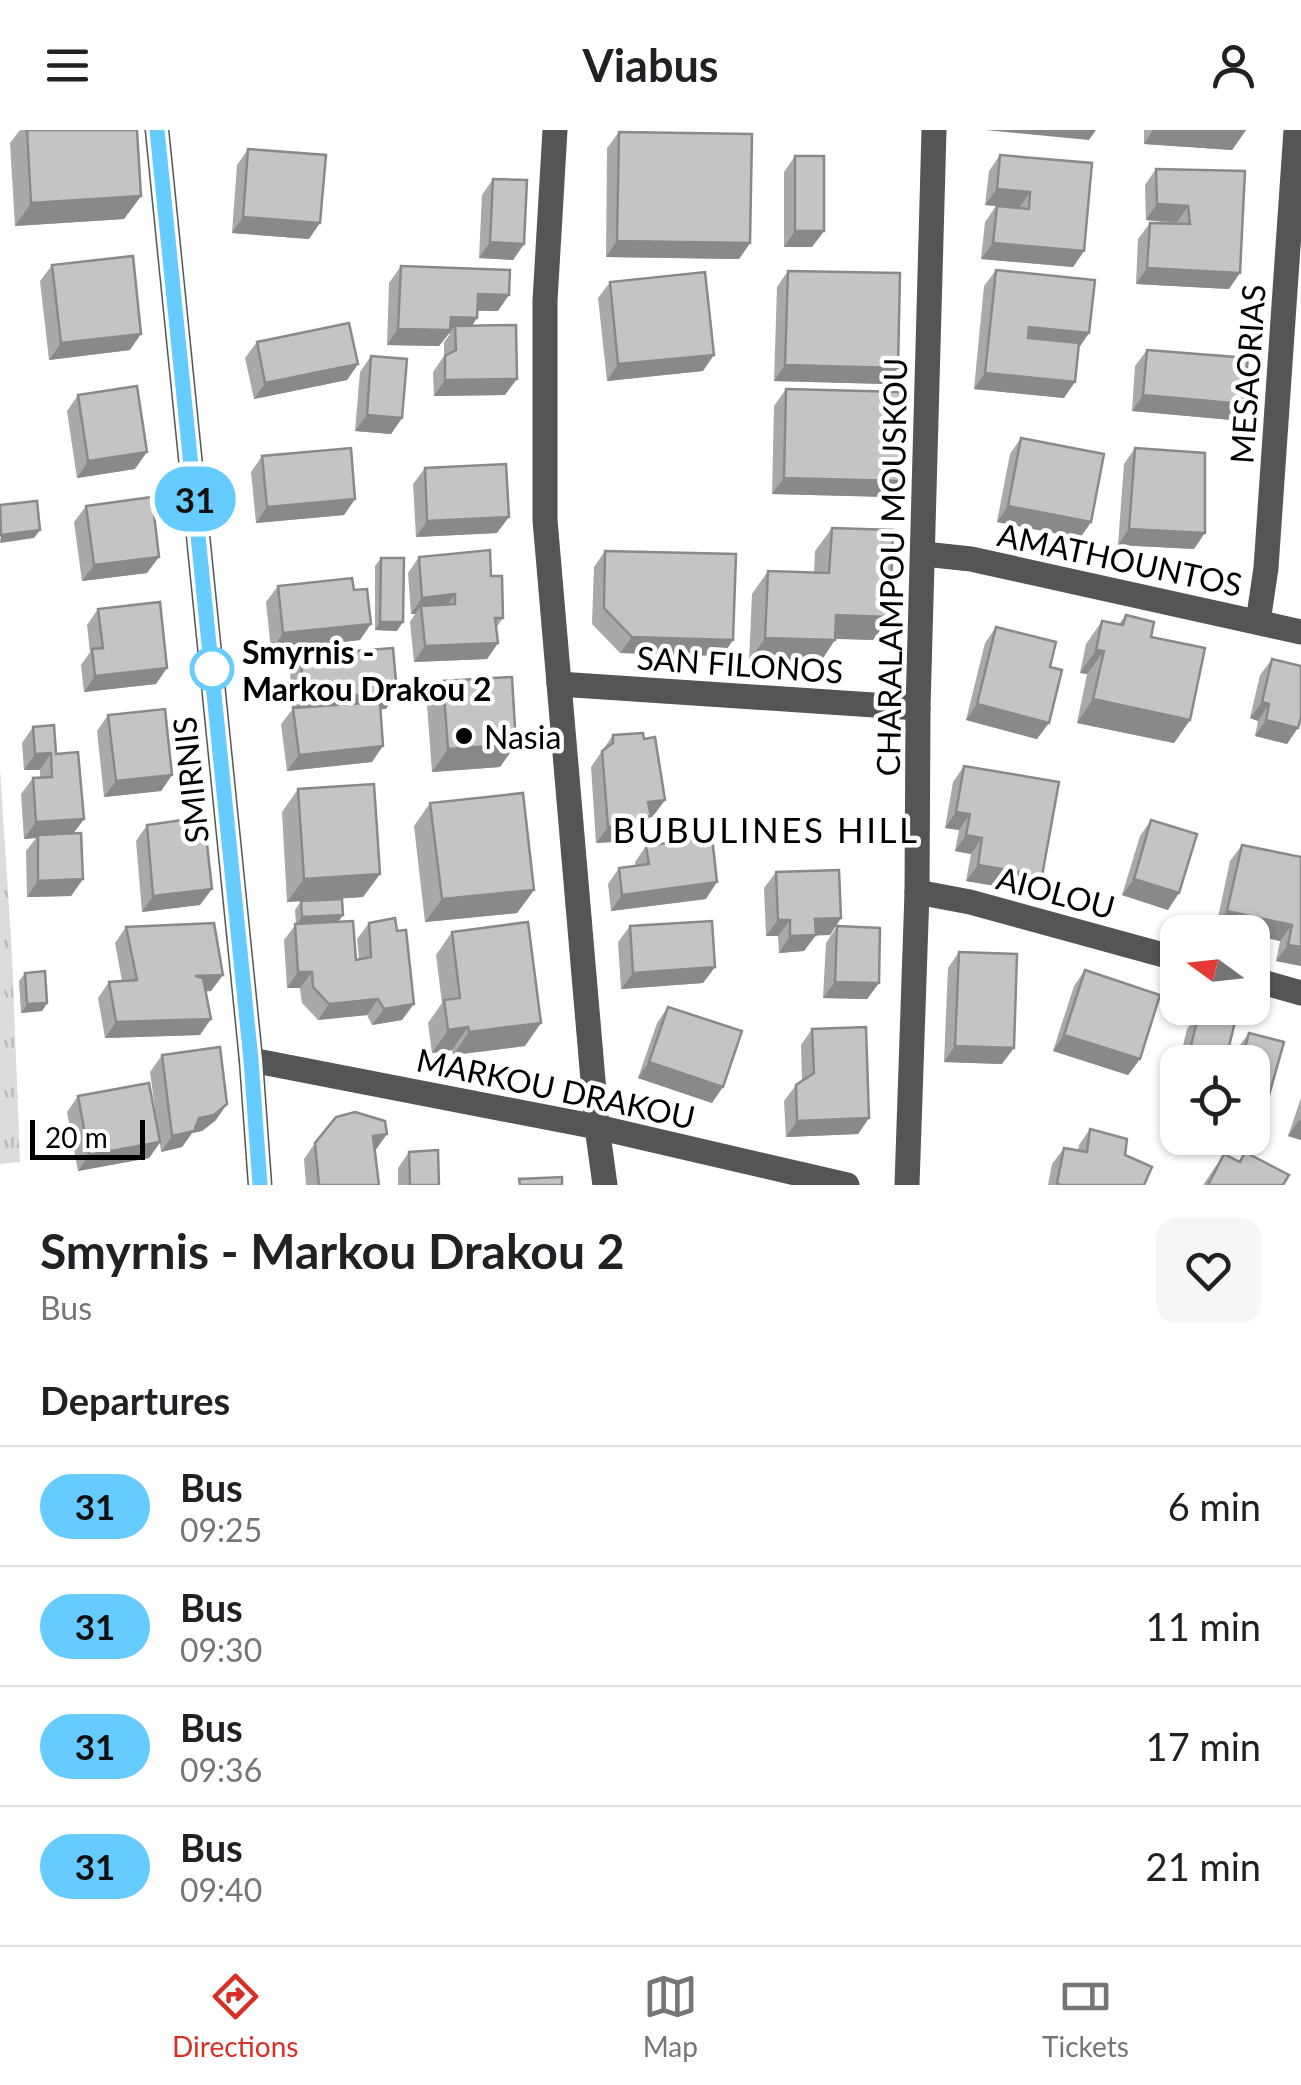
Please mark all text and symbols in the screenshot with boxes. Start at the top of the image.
icon: menu [40,38,95,93]
text: Viabus [582,38,719,92]
icon: person [1206,38,1261,93]
street label: MESAORIAS [1221,283,1273,465]
street label: CHARALAMPOU MOUSKOU [868,357,914,777]
line badge: 31 [150,466,240,532]
text: 31 [175,478,215,520]
street label: AMATHOUNTOS [994,514,1246,604]
place label: Smyrnis - Markou Drakou 2 [242,632,492,708]
street label: SAN FILONOS [636,637,844,691]
marker: Smyrnis - Markou Drakou 2 [191,648,233,690]
street label: SMIRNIS [164,715,216,845]
place label: Nasia [484,717,561,756]
marker: Nasia [453,725,475,747]
district label: BUBULINES HILL [613,808,919,850]
street label: AIOLOU [993,858,1119,926]
north arrow [1160,915,1270,1025]
map controls [1160,915,1270,1155]
street label: MARKOU DRAKOU [413,1039,699,1137]
button: locate [1160,1045,1270,1155]
scale bar [30,1115,145,1160]
text: 20 m [45,1120,108,1154]
button: heart [1156,1218,1261,1323]
text: Smyrnis - Markou Drakou 2 [40,1222,625,1279]
text: Bus [40,1288,92,1327]
text: Departures [40,1377,230,1423]
text: Bus [180,1464,243,1510]
text: 6 min [1168,1483,1261,1529]
text: 31 [75,1485,115,1527]
text: 09:25 [180,1510,262,1549]
text: Bus [180,1584,243,1630]
text: 11 min [1146,1603,1261,1649]
text: 31 [75,1605,115,1647]
text: 09:30 [180,1630,262,1669]
text: Bus [180,1704,243,1750]
text: 17 min [1146,1723,1261,1769]
text: 31 [75,1725,115,1767]
text: 09:36 [180,1750,262,1789]
text: Bus [180,1824,243,1870]
text: 21 min [1146,1843,1261,1889]
text: 31 [75,1845,115,1887]
text: 09:40 [180,1870,262,1909]
tab: Directions [172,1969,298,2063]
tab: Map [643,1969,698,2063]
tab: Tickets [1042,1969,1129,2063]

